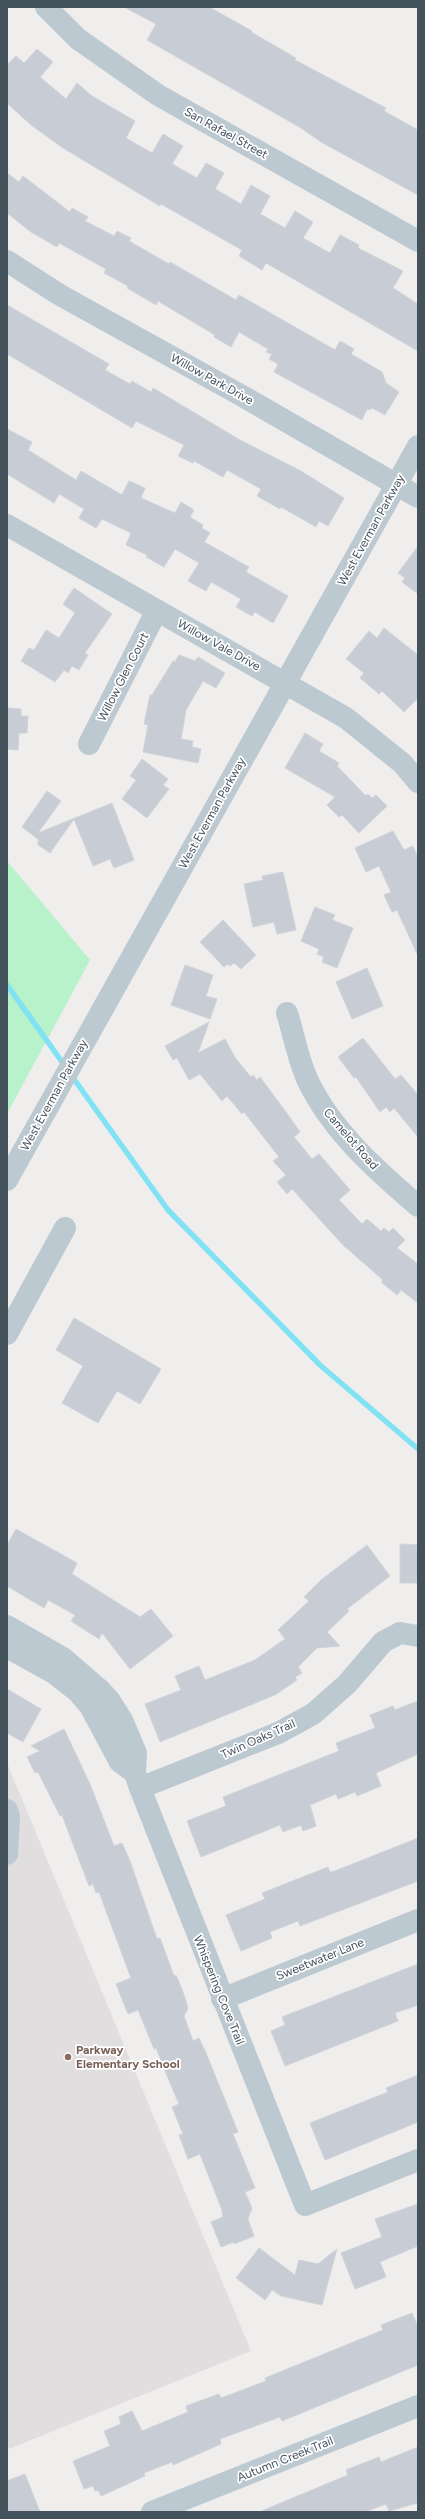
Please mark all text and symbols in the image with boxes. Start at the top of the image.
street label: San Rafael Street [182,104,270,162]
street label: Willow Park Drive [168,351,256,408]
street label: West Everman Parkway [335,471,408,588]
street label: Willow Vale Drive [175,616,263,674]
street label: Willow Glen Court [95,630,152,724]
street label: West Everman Parkway [176,754,249,871]
street label: West Everman Parkway [18,1036,91,1153]
street label: Camelot Road [321,1106,381,1172]
street label: Twin Oaks Trail [219,1716,297,1762]
street label: Whispering Cove Trail [191,1933,247,2047]
street label: Sweetwater Lane [274,1935,366,1983]
place label: Parkway Elementary School [76,2043,180,2071]
marker: Parkway Elementary School [63,2052,73,2062]
street label: Autumn Creek Trail [235,2433,335,2485]

